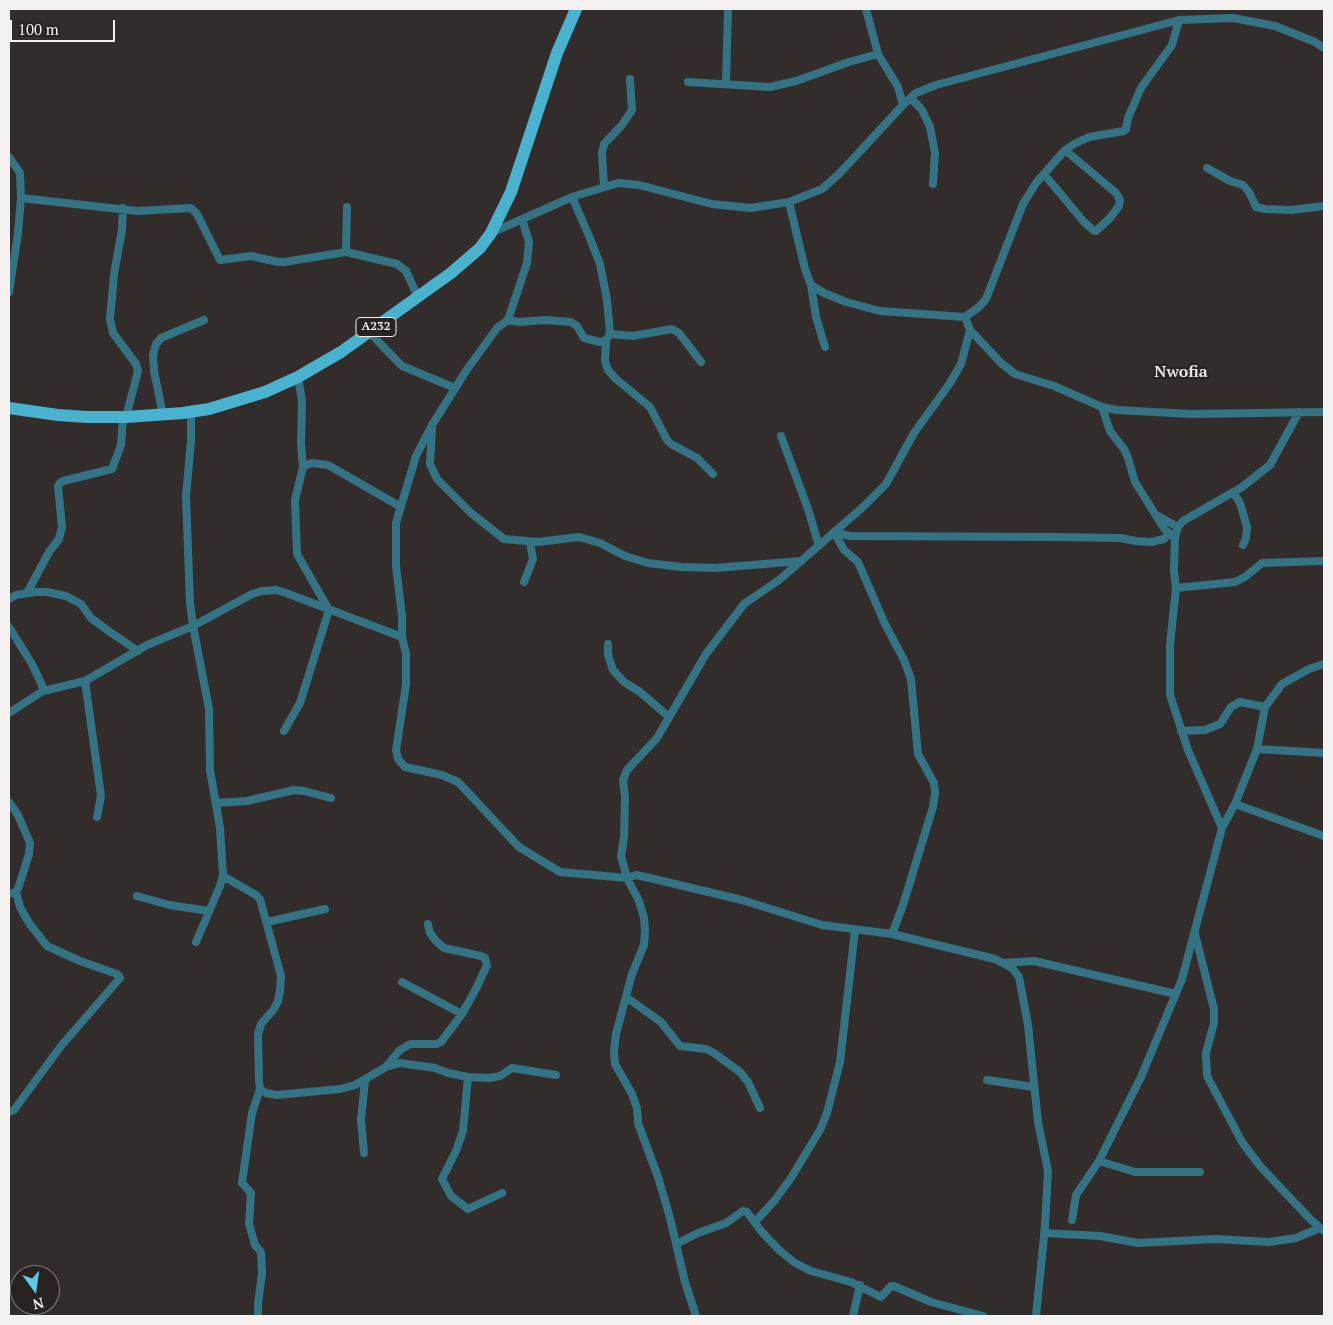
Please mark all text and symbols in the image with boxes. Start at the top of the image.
scale bar [12,10,118,42]
text: 100 m [18,19,59,39]
road number: A232 [356,318,396,337]
district label: Nwofia [1154,362,1208,382]
north arrow [10,1265,60,1315]
text: N [31,1294,46,1315]

